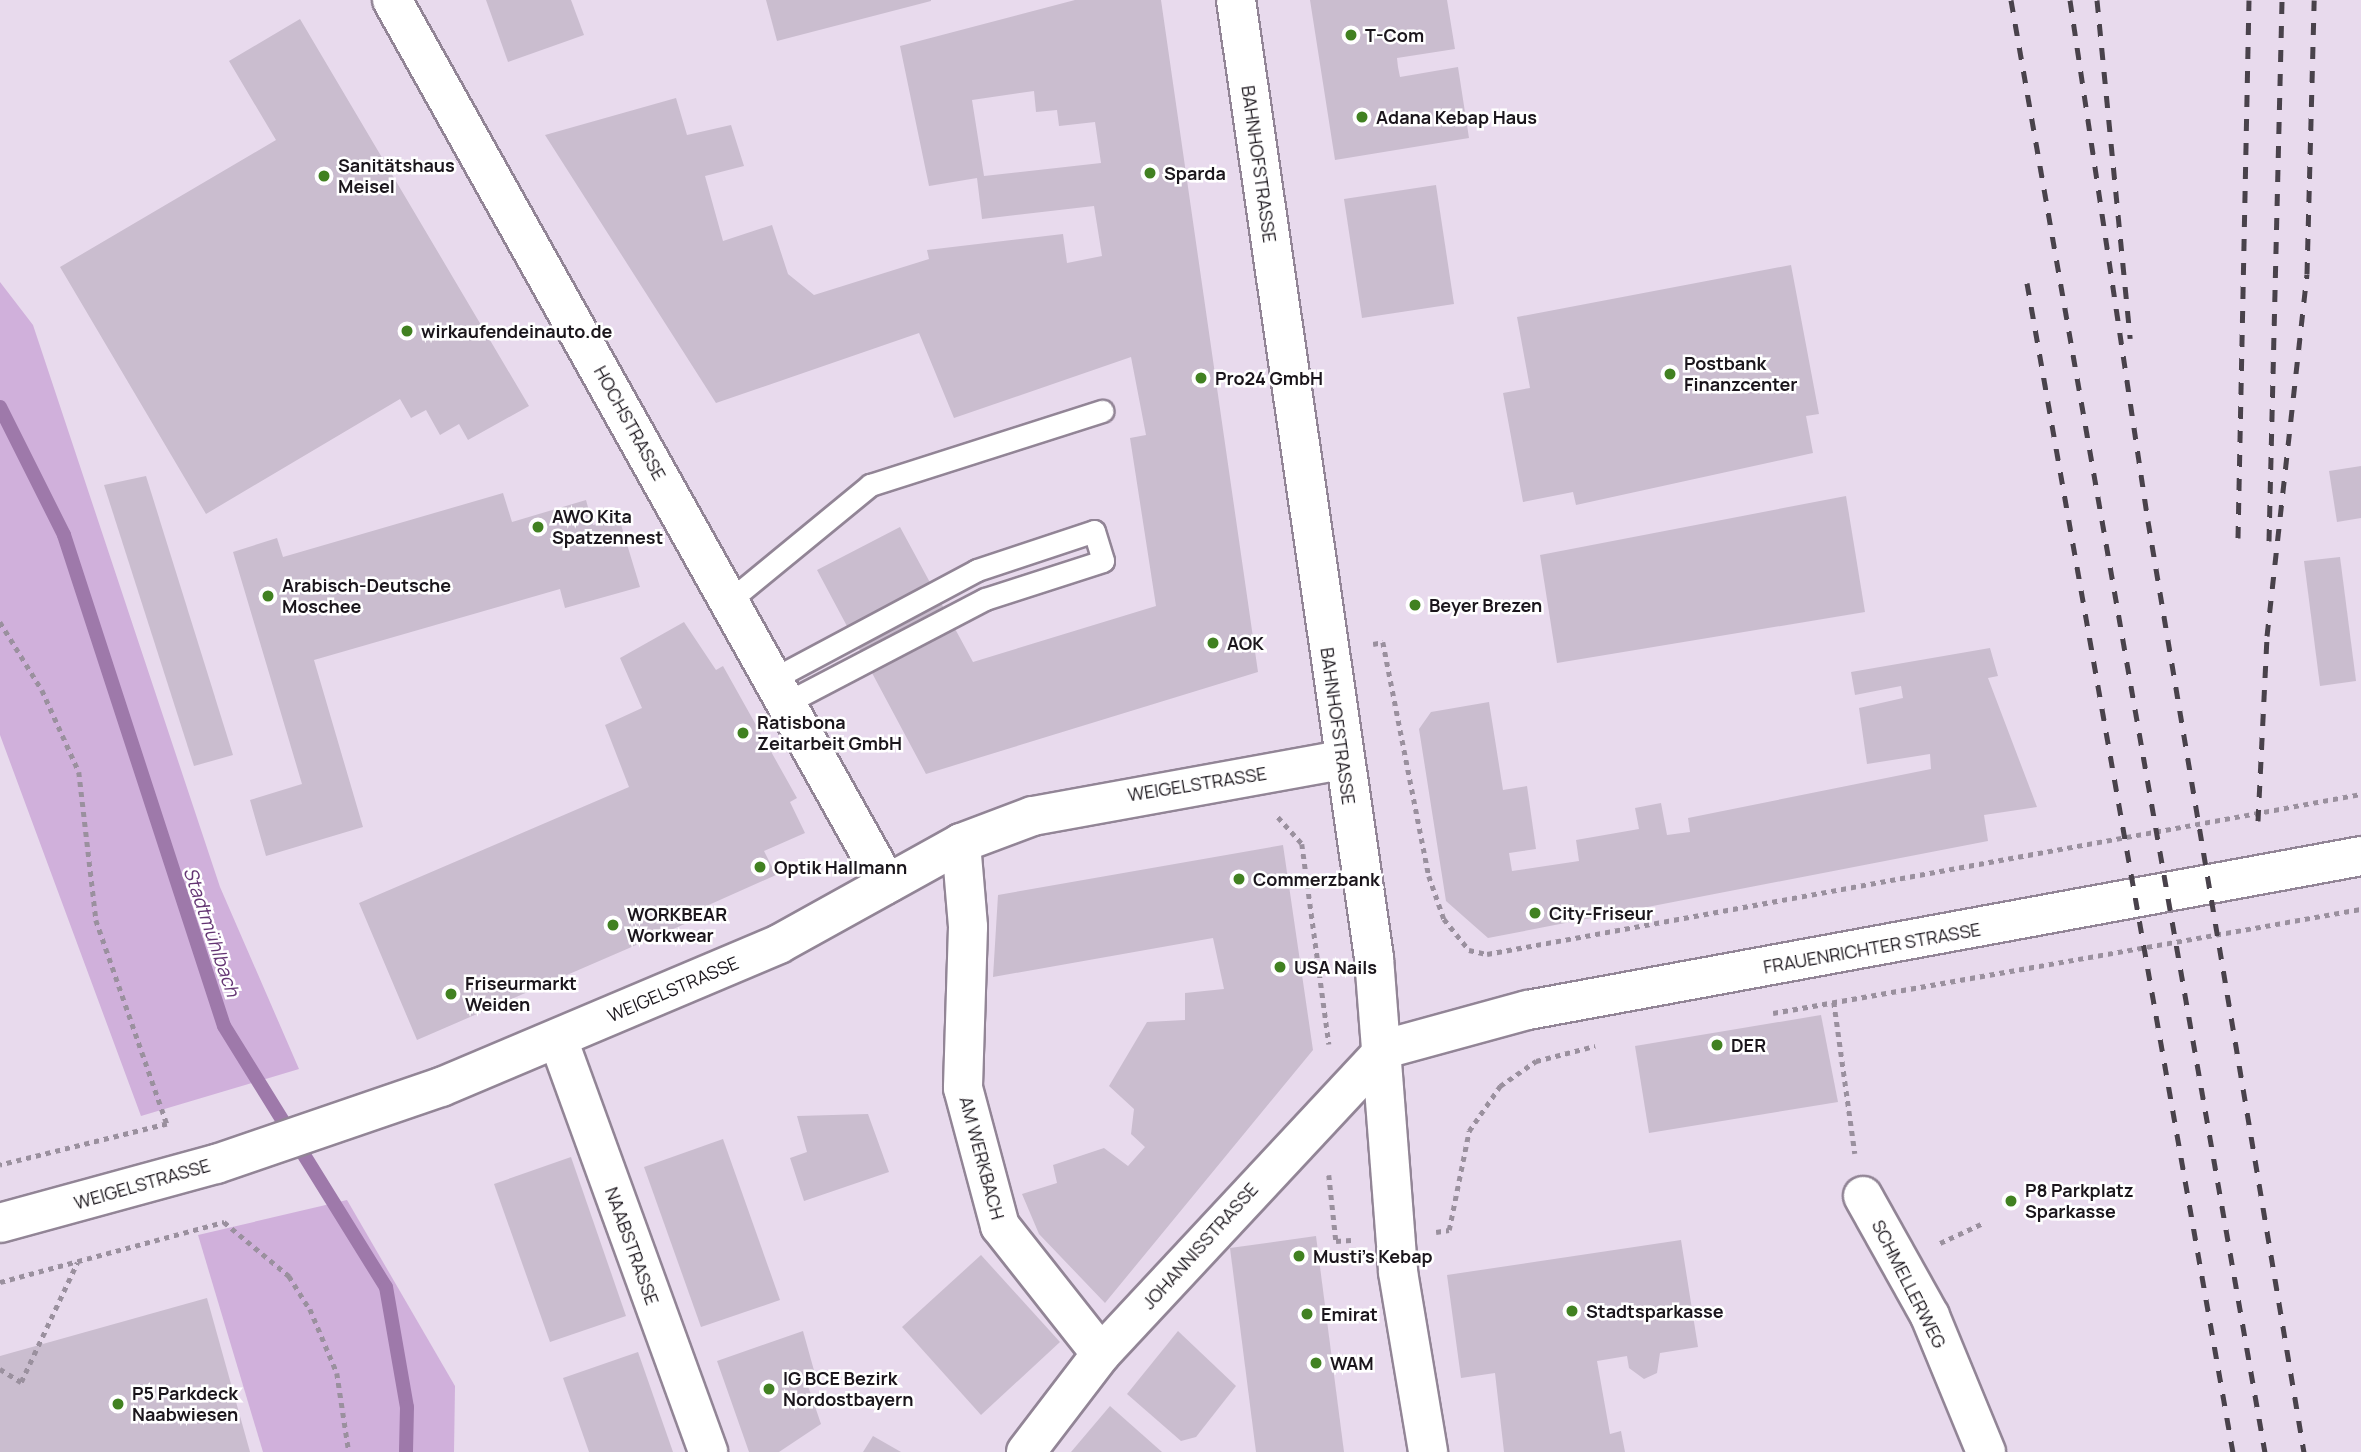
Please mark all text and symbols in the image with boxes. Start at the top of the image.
place label: T-Com [1365,24,1424,46]
marker: T-Com [1343,27,1359,43]
street label: BAHNHOFSTRASSE [1237,84,1281,244]
place label: Adana Kebap Haus [1376,106,1537,128]
marker: Adana Kebap Haus [1354,109,1370,125]
place label: Sanitätshaus Meisel [338,155,455,198]
place label: Sparda [1164,162,1226,184]
marker: Sparda [1142,165,1158,181]
marker: Sanitätshaus Meisel [316,168,332,184]
place label: wirkaufendeinauto.de [421,320,612,342]
marker: wirkaufendeinauto.de [399,323,415,339]
place label: Postbank Finanzcenter [1684,353,1797,396]
street label: HOCHSTRASSE [590,362,670,484]
marker: Postbank Finanzcenter [1662,366,1678,382]
place label: Pro24 GmbH [1215,367,1323,389]
marker: Pro24 GmbH [1193,370,1209,386]
place label: AWO Kita Spatzennest [552,506,663,548]
marker: AWO Kita Spatzennest [530,519,546,535]
place label: Arabisch-Deutsche Moschee [282,575,451,618]
marker: Arabisch-Deutsche Moschee [260,588,276,604]
place label: Beyer Brezen [1429,594,1542,616]
marker: Beyer Brezen [1407,597,1423,613]
place label: AOK [1227,632,1264,654]
marker: AOK [1205,635,1221,651]
street label: BAHNHOFSTRASSE [1316,646,1360,806]
place label: Ratisbona Zeitarbeit GmbH [757,712,902,754]
marker: Ratisbona Zeitarbeit GmbH [735,725,751,741]
street label: WEIGELSTRASSE [1126,762,1268,806]
place label: Optik Hallmann [774,856,907,878]
marker: Optik Hallmann [752,859,768,875]
water label: Stadtmühlbach [178,864,244,1000]
place label: Commerzbank [1253,868,1380,890]
marker: Commerzbank [1231,871,1247,887]
place label: City-Friseur [1549,902,1653,924]
place label: WORKBEAR Workwear [627,904,727,946]
marker: City-Friseur [1527,905,1543,921]
marker: WORKBEAR Workwear [605,917,621,933]
street label: FRAUENRICHTER STRASSE [1762,918,1982,978]
street label: WEIGELSTRASSE [604,952,742,1026]
place label: USA Nails [1294,956,1377,978]
marker: USA Nails [1272,959,1288,975]
place label: Friseurmarkt Weiden [465,973,577,1016]
marker: Friseurmarkt Weiden [443,986,459,1002]
place label: DER [1731,1034,1766,1056]
marker: DER [1709,1037,1725,1053]
street label: AM WERKBACH [955,1094,1009,1222]
street label: WEIGELSTRASSE [72,1154,212,1214]
street label: JOHANNISSTRASSE [1138,1178,1262,1314]
place label: P8 Parkplatz Sparkasse [2025,1180,2134,1222]
street label: NAABSTRASSE [601,1184,663,1308]
marker: P8 Parkplatz Sparkasse [2003,1193,2019,1209]
street label: SCHMELLERWEG [1867,1216,1951,1352]
place label: Musti's Kebap [1313,1245,1432,1267]
marker: Musti's Kebap [1291,1248,1307,1264]
place label: Stadtsparkasse [1586,1300,1724,1322]
place label: Emirat [1321,1303,1378,1325]
marker: Stadtsparkasse [1564,1303,1580,1319]
marker: Emirat [1299,1306,1315,1322]
place label: WAM [1330,1352,1374,1374]
marker: WAM [1308,1355,1324,1371]
place label: IG BCE Bezirk Nordostbayern [783,1368,913,1410]
marker: IG BCE Bezirk Nordostbayern [761,1381,777,1397]
place label: P5 Parkdeck Naabwiesen [132,1383,238,1426]
marker: P5 Parkdeck Naabwiesen [110,1396,126,1412]

